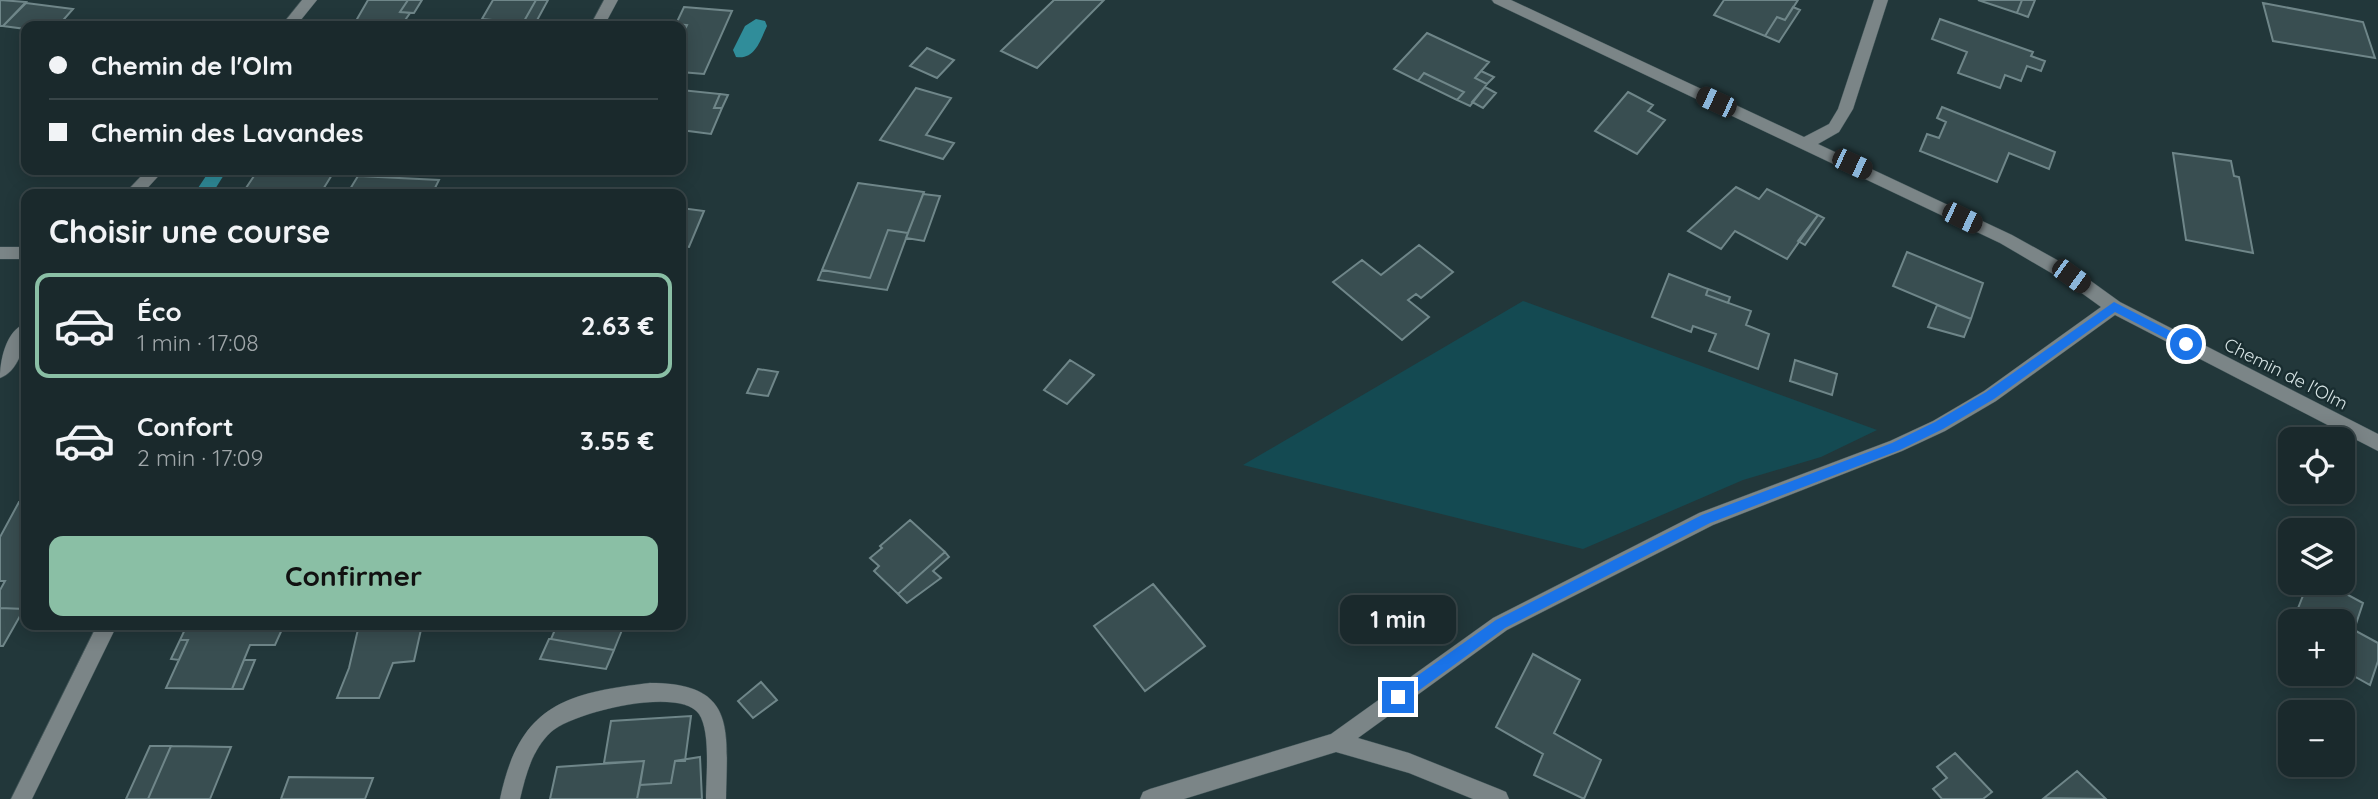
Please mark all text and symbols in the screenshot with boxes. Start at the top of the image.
text: Chemin de l'Olm [91,49,293,82]
car [1693,84,1740,120]
text: Chemin des Lavandes [91,116,363,149]
car [1829,146,1876,182]
car [1939,199,1986,237]
text: Choisir une course [49,211,330,251]
car [2048,255,2095,297]
icon: car [53,294,116,357]
text: Éco [137,295,182,328]
text: 2.63 € [581,309,654,342]
text: 1 min · 17:08 [137,328,259,357]
route start [2170,328,2202,360]
street label: Chemin de l'Olm [2221,333,2352,415]
icon: car [53,409,116,472]
text: Confort [137,410,234,443]
text: 3.55 € [580,424,654,457]
map controls [2278,427,2355,777]
button: locate [2278,427,2355,504]
text: 2 min · 17:09 [137,443,263,472]
button: layers [2278,518,2355,595]
button: Confirmer [49,536,658,616]
callout: 1 min [1340,596,1456,644]
text: 1 min [1370,605,1426,634]
button: + [2278,609,2355,686]
route end [1382,681,1414,713]
button: − [2278,700,2355,777]

